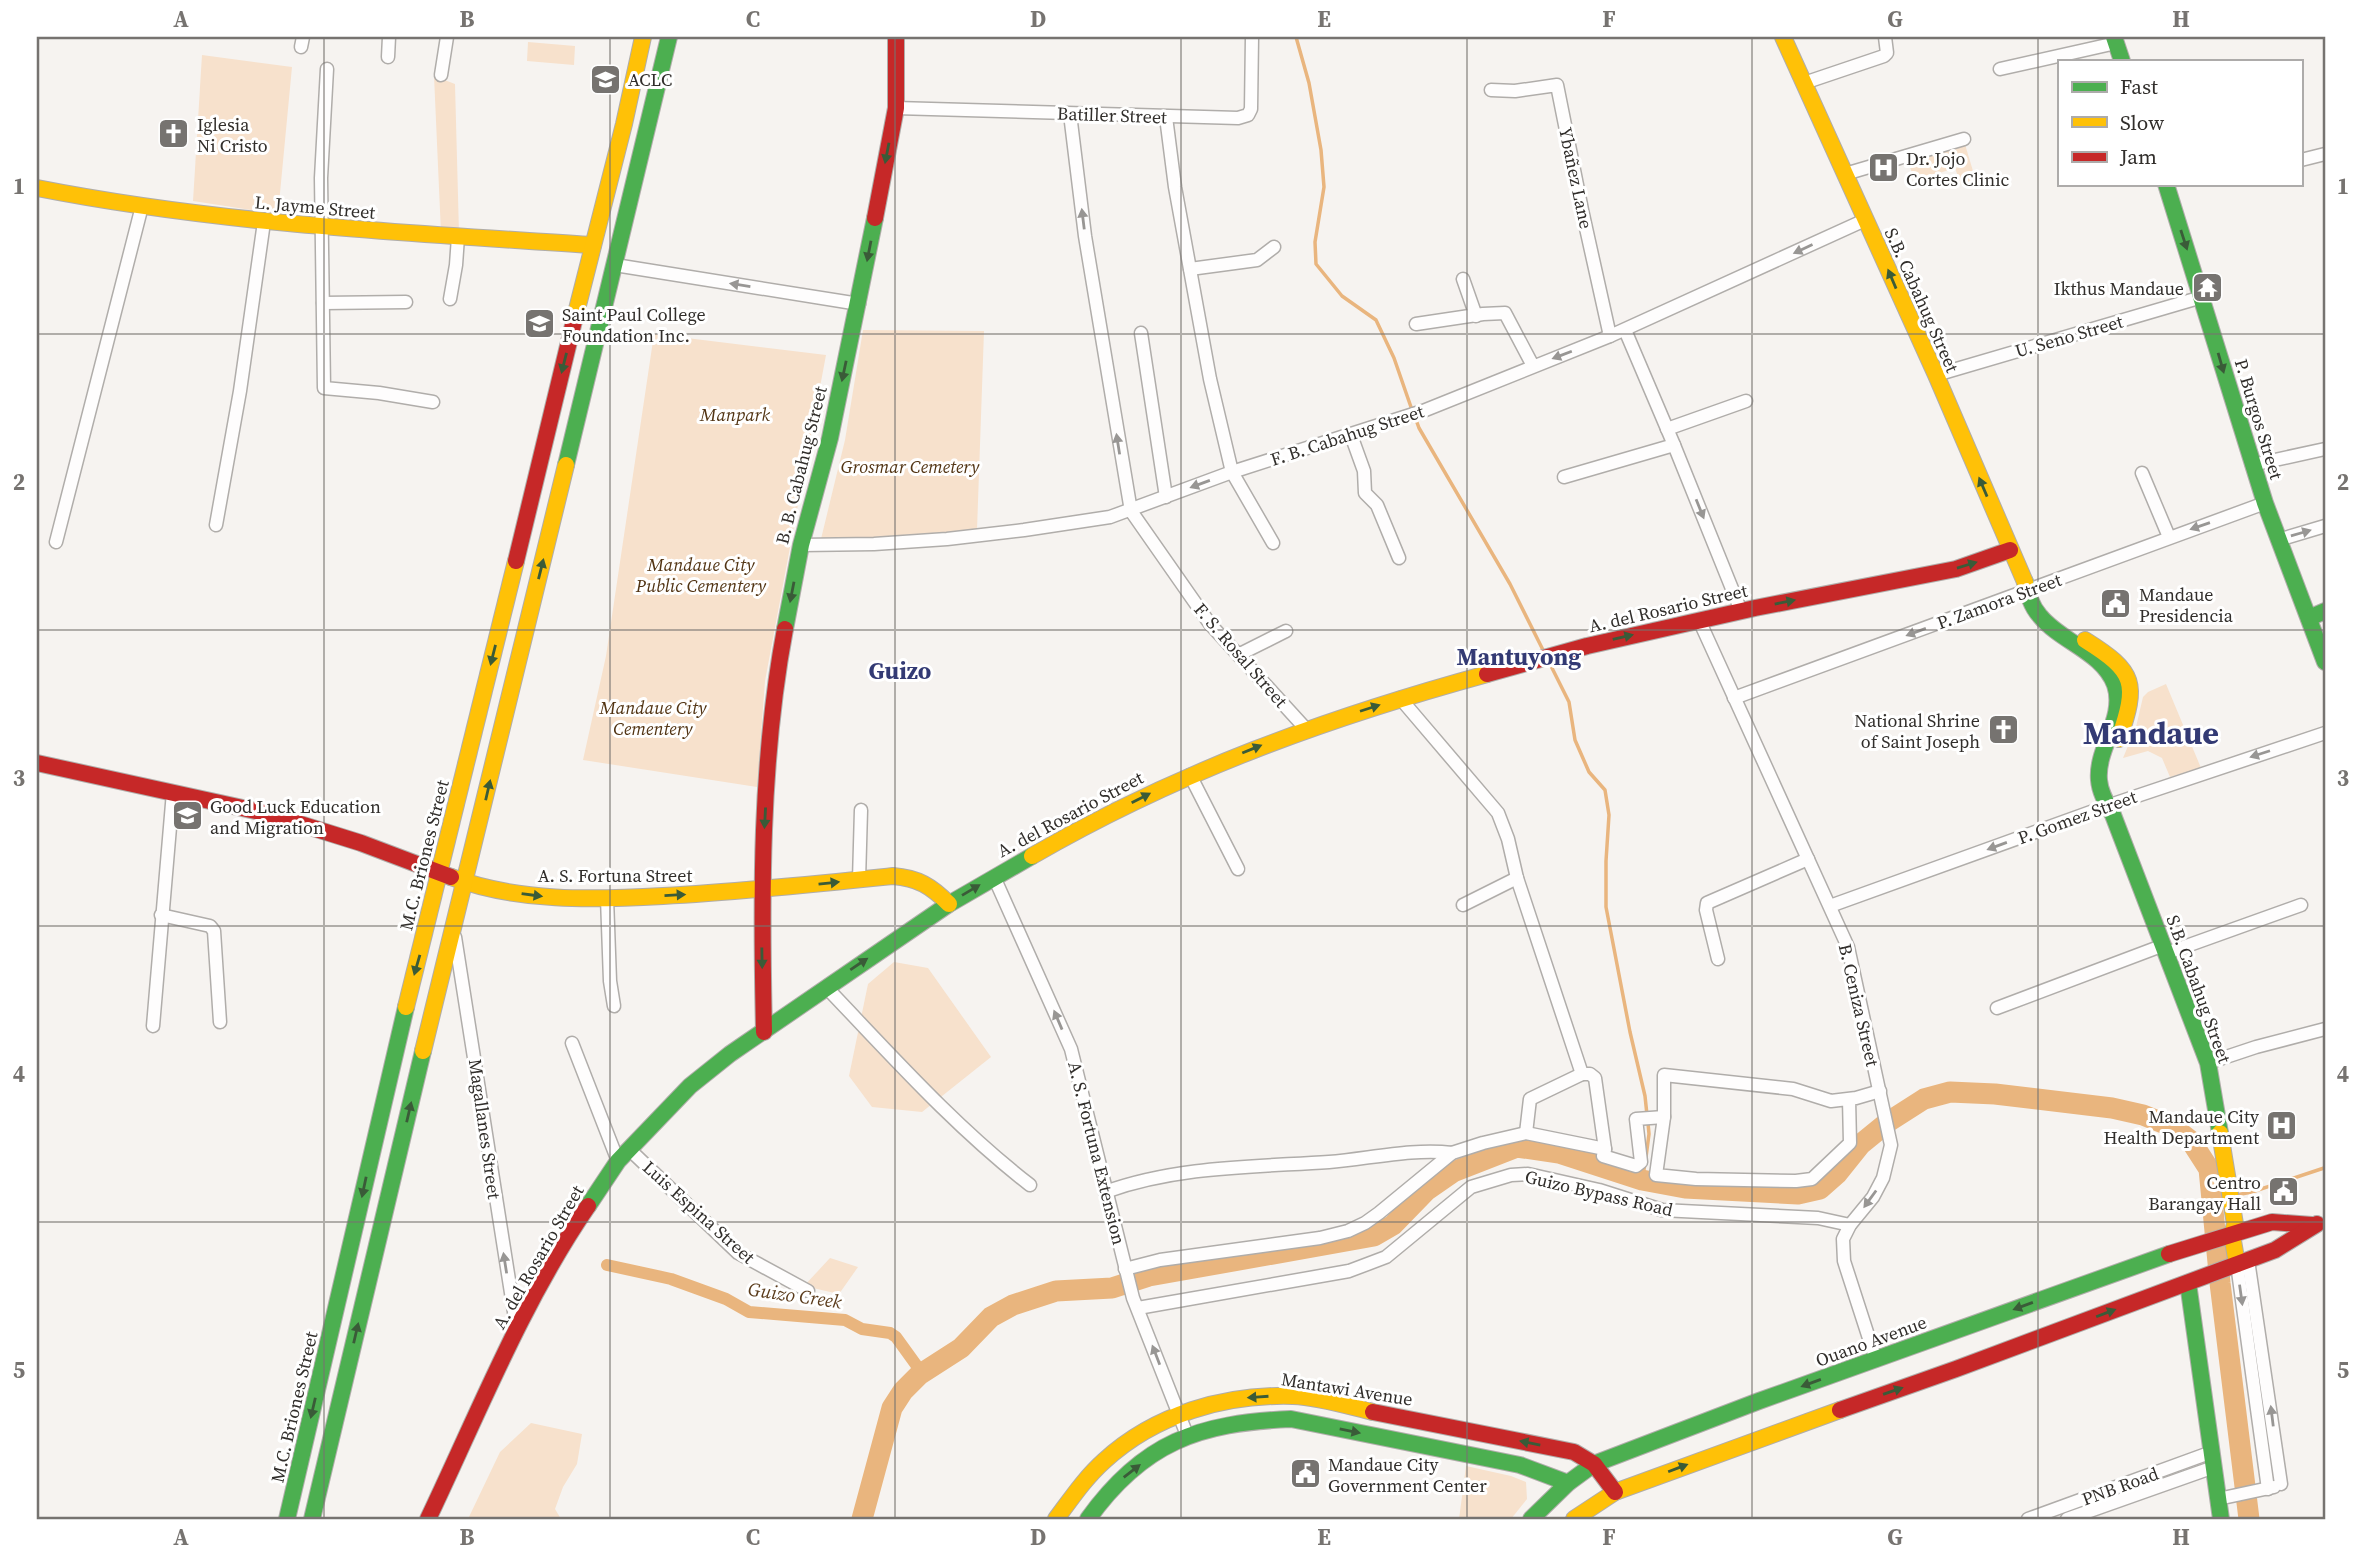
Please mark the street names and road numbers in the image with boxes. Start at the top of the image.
street label: Batiller Street [1057,101,1168,129]
street label: Ybañez Lane [1553,125,1599,231]
street label: L. Jayme Street [254,189,376,225]
street label: S.B. Cabahug Street [1879,224,1965,376]
street label: U. Seno Street [2012,309,2126,363]
street label: P. Burgos Street [2229,356,2289,482]
street label: B. B. Cabahug Street [769,383,833,547]
street label: F. B. Cabahug Street [1267,398,1427,472]
street label: P. Zamora Street [1933,567,2065,635]
street label: A. del Rosario Street [1586,578,1750,638]
street label: F. S. Rosal Street [1188,597,1294,713]
street label: A. del Rosario Street [993,765,1148,863]
street label: M.C. Briones Street [393,777,455,933]
street label: P. Gomez Street [2014,784,2140,850]
street label: A. S. Fortuna Street [538,863,692,888]
street label: S.B. Cabahug Street [2161,912,2237,1067]
street label: B. Ceniza Street [1833,941,1885,1069]
street label: Magallanes Street [463,1057,507,1201]
street label: A. S. Fortuna Extension [1062,1059,1132,1247]
street label: Luis Espina Street [637,1155,761,1269]
street label: Guizo Bypass Road [1523,1164,1675,1222]
street label: A. del Rosario Street [487,1180,589,1333]
street label: Ouano Avenue [1812,1309,1930,1373]
street label: M.C. Briones Street [264,1329,324,1485]
street label: Mantawi Avenue [1279,1366,1415,1412]
street label: PNB Road [2078,1461,2162,1511]

